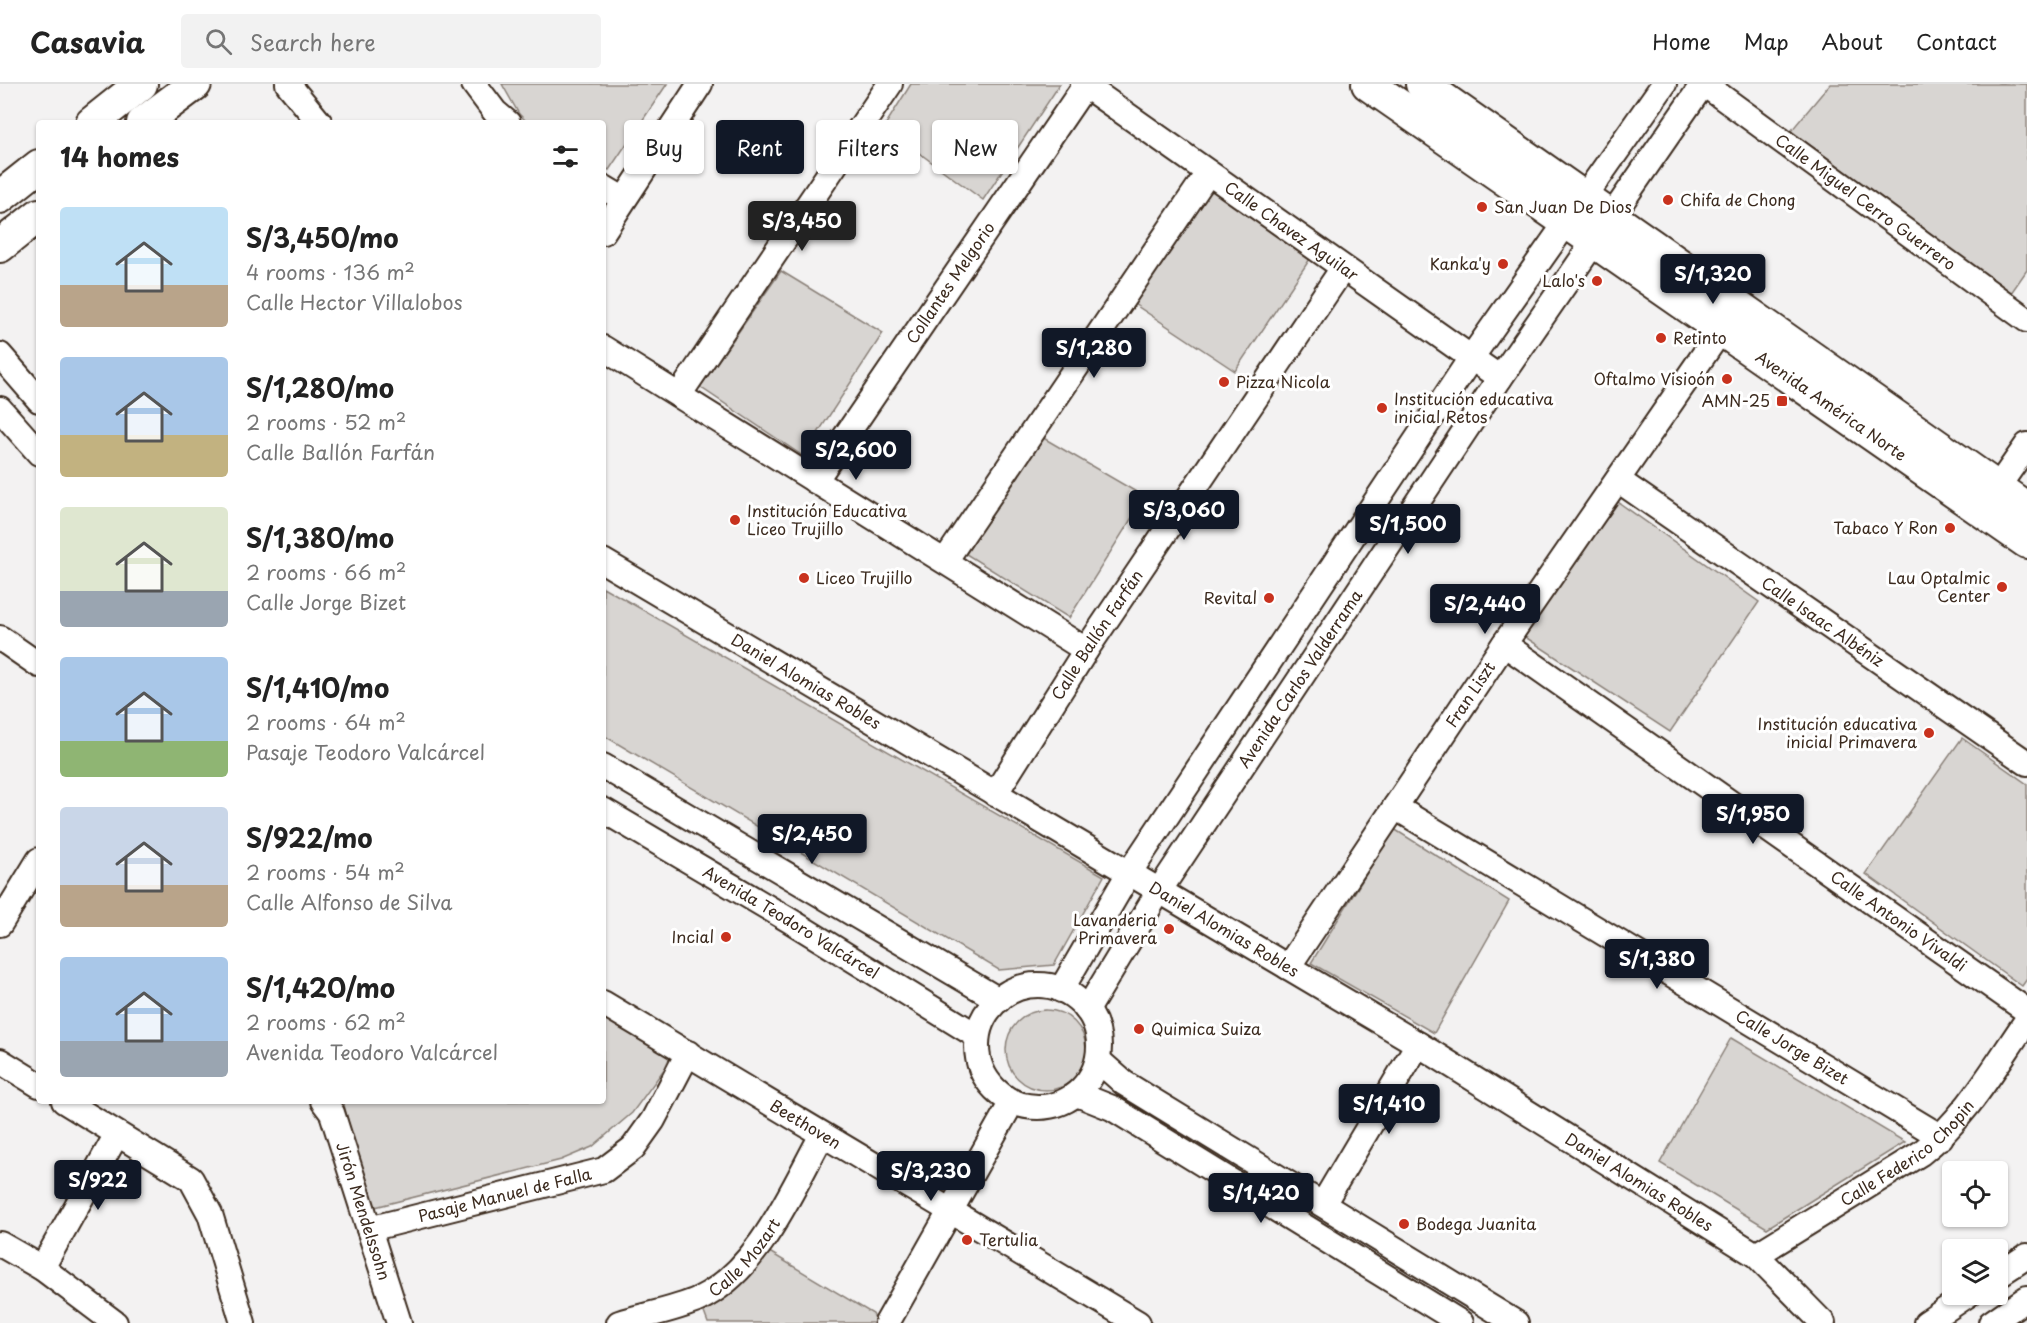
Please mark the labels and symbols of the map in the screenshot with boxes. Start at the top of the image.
street label: Calle Miguel Cerro Guerrero [1771,127,1961,275]
street label: Calle Chavez Aguilar [1220,174,1365,286]
place label: Chifa de Chong [1680,187,1796,211]
marker: Chifa de Chong [1661,193,1675,207]
place label: San Juan De Dios [1494,194,1632,218]
marker: San Juan De Dios [1475,200,1489,214]
pin: S/3,450 [747,201,857,252]
street label: Collantes Melgorio [899,216,1000,348]
place label: Kanka'y [1430,251,1491,275]
pin: S/1,320 [1658,254,1768,305]
marker: Kanka'y [1496,257,1510,271]
place label: Lalo's [1542,268,1585,292]
marker: Lalo's [1590,274,1604,288]
place label: Retinto [1673,325,1727,349]
pin: S/1,280 [1039,328,1149,379]
marker: Retinto [1654,331,1668,345]
street label: Avenida América Norte [1751,344,1912,466]
place label: Oftalmo Visioón [1593,366,1715,390]
place label: Pizza Nicola [1236,369,1331,393]
marker: Oftalmo Visioón [1720,372,1734,386]
marker: Pizza Nicola [1217,375,1231,389]
place label: Institución educativa inicial Retos [1394,386,1553,428]
place label: AMN-25 [1702,388,1770,412]
marker: AMN-25 [1775,394,1789,408]
marker: Institución educativa inicial Retos [1375,401,1389,415]
pin: S/2,600 [801,430,911,481]
pin: S/3,060 [1129,490,1239,541]
place label: Institución Educativa Liceo Trujillo [747,498,907,540]
pin: S/1,500 [1353,504,1463,555]
marker: Institución Educativa Liceo Trujillo [728,513,742,527]
place label: Tabaco Y Ron [1833,515,1938,539]
marker: Tabaco Y Ron [1943,521,1957,535]
street label: Calle Ballón Farfán [1045,564,1148,704]
place label: Liceo Trujillo [816,565,913,589]
place label: Lau Optalmic Center [1888,565,1991,607]
street label: Calle Isaac Albéniz [1757,570,1890,672]
marker: Liceo Trujillo [797,571,811,585]
marker: Lau Optalmic Center [1995,580,2009,594]
street label: Avenida Carlos Valderrama [1231,584,1367,772]
pin: S/2,440 [1430,584,1540,635]
place label: Revital [1204,585,1257,609]
marker: Revital [1262,591,1276,605]
street label: Daniel Alomias Robles [727,627,886,734]
street label: Fran Liszt [1439,656,1500,732]
place label: Institución educativa inicial Primavera [1758,711,1917,753]
marker: Institución educativa inicial Primavera [1922,726,1936,740]
pin: S/1,950 [1698,794,1808,845]
pin: S/2,450 [757,814,867,865]
street label: Avenida Teodoro Valcárcel [699,859,884,984]
street label: Calle Antonio Vivaldi [1826,864,1972,976]
street label: Daniel Alomias Robles [1145,875,1304,982]
place label: Lavanderia Primavera [1073,907,1157,949]
marker: Lavanderia Primavera [1162,922,1176,936]
place label: Incial [671,924,714,948]
marker: Incial [719,930,733,944]
pin: S/1,380 [1602,939,1712,990]
street label: Calle Jorge Bizet [1732,1003,1854,1090]
place label: Quimica Suiza [1151,1016,1261,1040]
marker: Quimica Suiza [1132,1022,1146,1036]
pin: S/1,410 [1334,1084,1444,1135]
street label: Beethoven [766,1093,846,1154]
street label: Calle Federico Chopin [1835,1094,1979,1211]
street label: Daniel Alomias Robles [1561,1126,1718,1236]
street label: Jirón Mendelssohn [331,1139,398,1283]
pin: S/3,230 [876,1151,986,1202]
pin: S/922 [56,1160,140,1211]
street label: Pasaje Manuel de Falla [415,1161,594,1227]
pin: S/1,420 [1206,1173,1316,1224]
place label: Bodega Juanita [1416,1211,1536,1235]
street label: Calle Mozart [703,1213,786,1302]
marker: Bodega Juanita [1397,1217,1411,1231]
place label: Tertulia [979,1227,1038,1251]
marker: Tertulia [960,1233,974,1247]

